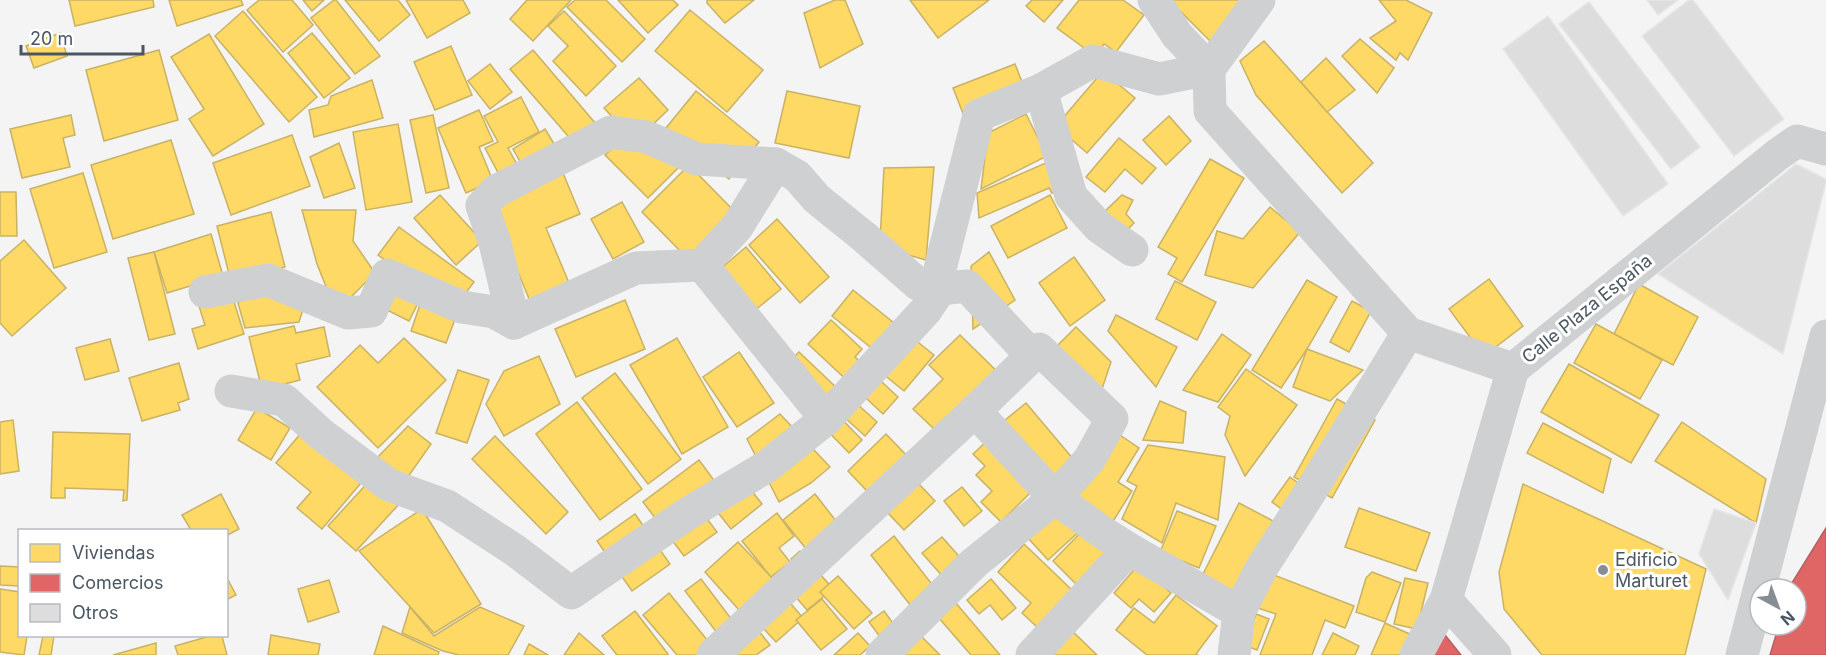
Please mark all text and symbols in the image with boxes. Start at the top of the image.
scale bar [21,18,142,56]
text: 20 m [30,28,73,49]
street label: Calle Plaza España [1518,250,1656,367]
legend [18,529,228,637]
text: Viviendas [72,542,155,563]
place label: Edificio Marturet [1615,549,1688,591]
marker: Edificio Marturet [1596,563,1610,577]
text: Comercios [72,572,164,593]
north arrow [1748,577,1808,637]
text: Otros [72,602,118,623]
text: N [1777,607,1799,630]

